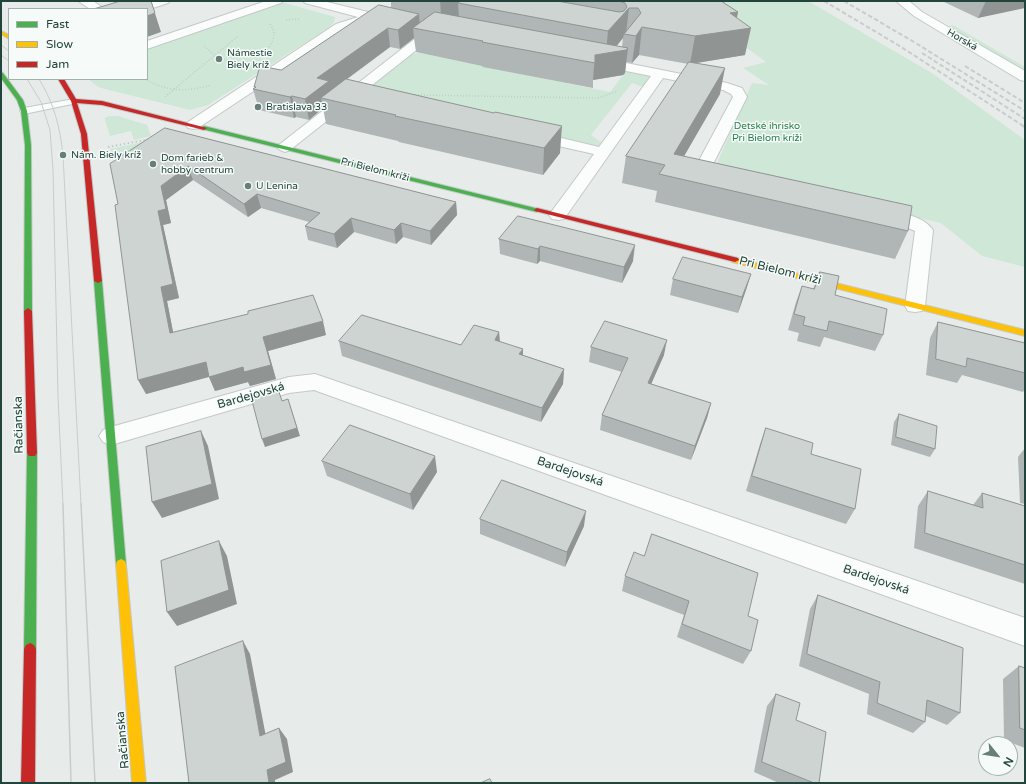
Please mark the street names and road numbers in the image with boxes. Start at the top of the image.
street label: Horská [945,27,979,53]
street label: Pri Bielom kríži [340,156,410,184]
street label: Pri Bielom kríži [737,254,823,288]
street label: Bardejovská [216,380,286,412]
street label: Račianska [11,396,27,454]
street label: Bardejovská [535,454,605,490]
street label: Bardejovská [841,562,911,598]
street label: Račianska [113,711,133,769]

